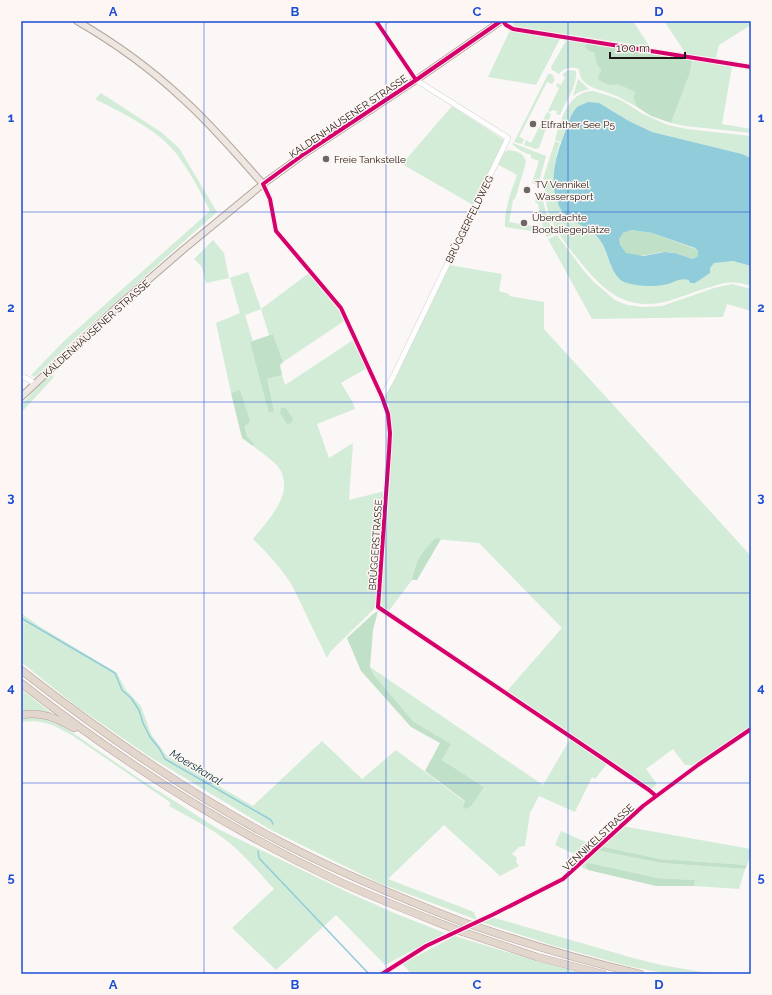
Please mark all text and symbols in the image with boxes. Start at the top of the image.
text: A [109,4,118,19]
text: B [291,4,300,19]
text: C [473,4,482,19]
text: D [654,4,664,19]
scale bar [610,34,685,60]
text: 100 m [616,41,650,55]
street label: KALDENHAUSENER STRASSE [287,73,409,160]
text: 1 [8,110,15,125]
text: 1 [758,110,765,125]
marker: Elfrather See P5 [528,119,538,129]
place label: Elfrather See P5 [541,119,615,130]
marker: Freie Tankstelle [321,154,331,164]
place label: Freie Tankstelle [334,154,406,165]
street label: BRÜGGERFELDWEG [443,174,495,265]
place label: TV Vennikel Wassersport [535,179,594,202]
marker: TV Vennikel Wassersport [522,185,532,195]
place label: Überdachte Bootsliegeplätze [532,212,610,235]
marker: Überdachte Bootsliegeplätze [519,218,529,228]
street label: KALDENHAUSENER STRASSE [41,277,152,379]
text: 2 [7,300,15,315]
text: 2 [757,300,765,315]
text: 3 [7,490,15,505]
text: 3 [757,490,765,505]
street label: BRÜGGERSTRASSE [367,499,384,591]
text: 4 [7,680,15,695]
text: 4 [757,680,765,695]
water label: Moerskanal [167,747,224,788]
street label: VENNIKELSTRASSE [561,802,636,873]
text: 5 [7,870,15,885]
text: 5 [757,870,765,885]
text: A [109,977,118,992]
text: B [291,977,300,992]
text: C [473,977,482,992]
text: D [654,977,664,992]

